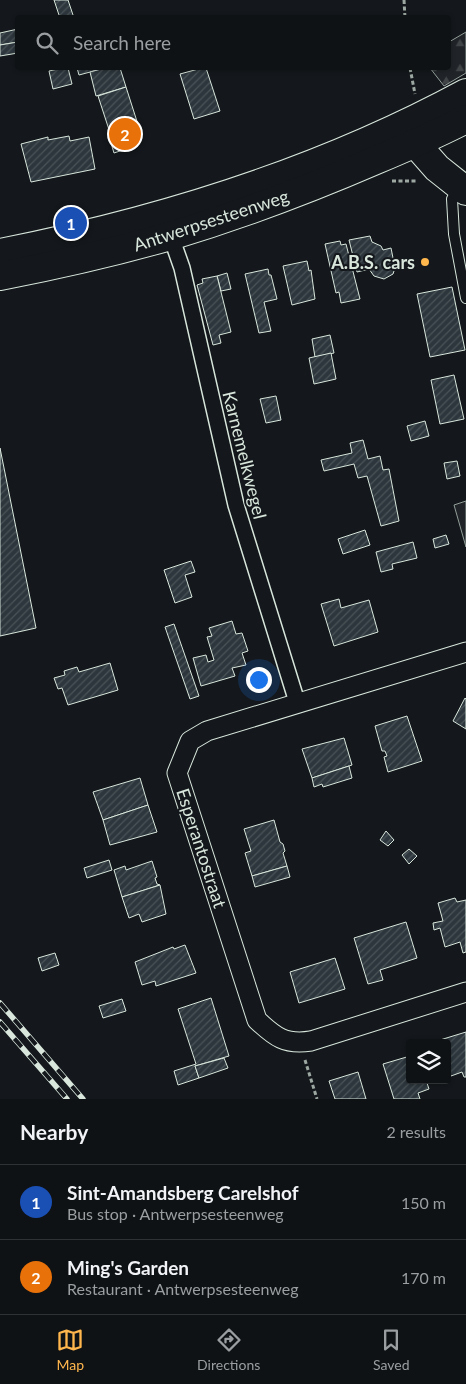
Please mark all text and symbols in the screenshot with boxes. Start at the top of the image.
search box [15,15,451,70]
icon: search [33,29,61,57]
text: Search here [73,31,171,54]
pin: 2 [109,115,141,153]
street label: Antwerpsesteenweg [131,184,291,256]
pin: 1 [55,204,87,242]
place label: A.B.S. cars [330,251,415,273]
marker: A.B.S. cars [419,256,431,268]
street label: Karnemelkwegel [218,389,272,521]
your location [246,667,272,693]
street label: Esperantostraat [172,785,232,911]
map controls [406,1039,451,1084]
button: layers [406,1039,451,1084]
text: Nearby [20,1119,88,1144]
text: 2 results [386,1122,446,1141]
text: Sint-Amandsberg Carelshof [67,1181,299,1204]
text: 1 [31,1193,41,1212]
text: 150 m [401,1193,446,1212]
text: Bus stop · Antwerpsesteenweg [67,1204,284,1223]
text: Ming's Garden [67,1256,189,1279]
text: 2 [31,1268,41,1287]
text: 170 m [401,1268,446,1287]
text: Restaurant · Antwerpsesteenweg [67,1279,299,1298]
tab: Map [56,1326,84,1373]
tab: Directions [197,1326,260,1373]
tab: Saved [373,1326,410,1373]

